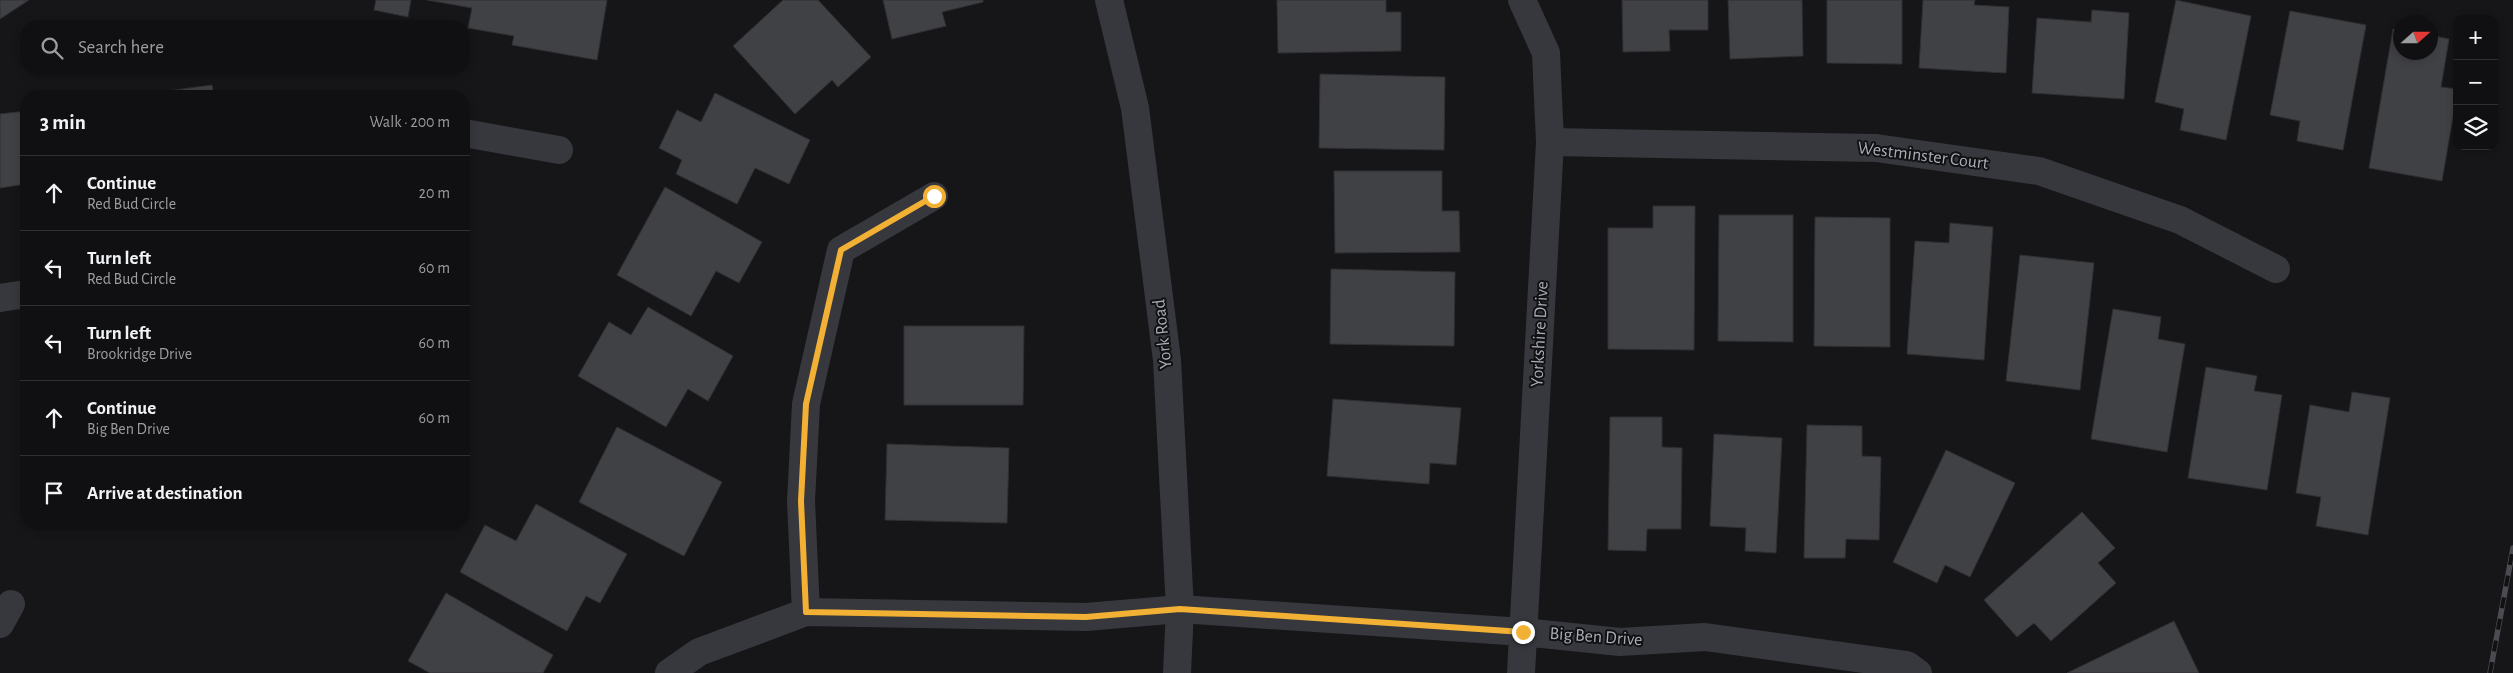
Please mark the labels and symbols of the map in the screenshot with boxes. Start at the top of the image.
north arrow [2393,15,2438,60]
street label: Westminster Court [1857,139,1990,173]
route start [923,185,946,208]
street label: Yorkshire Drive [1528,281,1552,387]
street label: York Road [1150,298,1176,370]
route end [1512,621,1535,644]
street label: Big Ben Drive [1549,625,1643,649]

